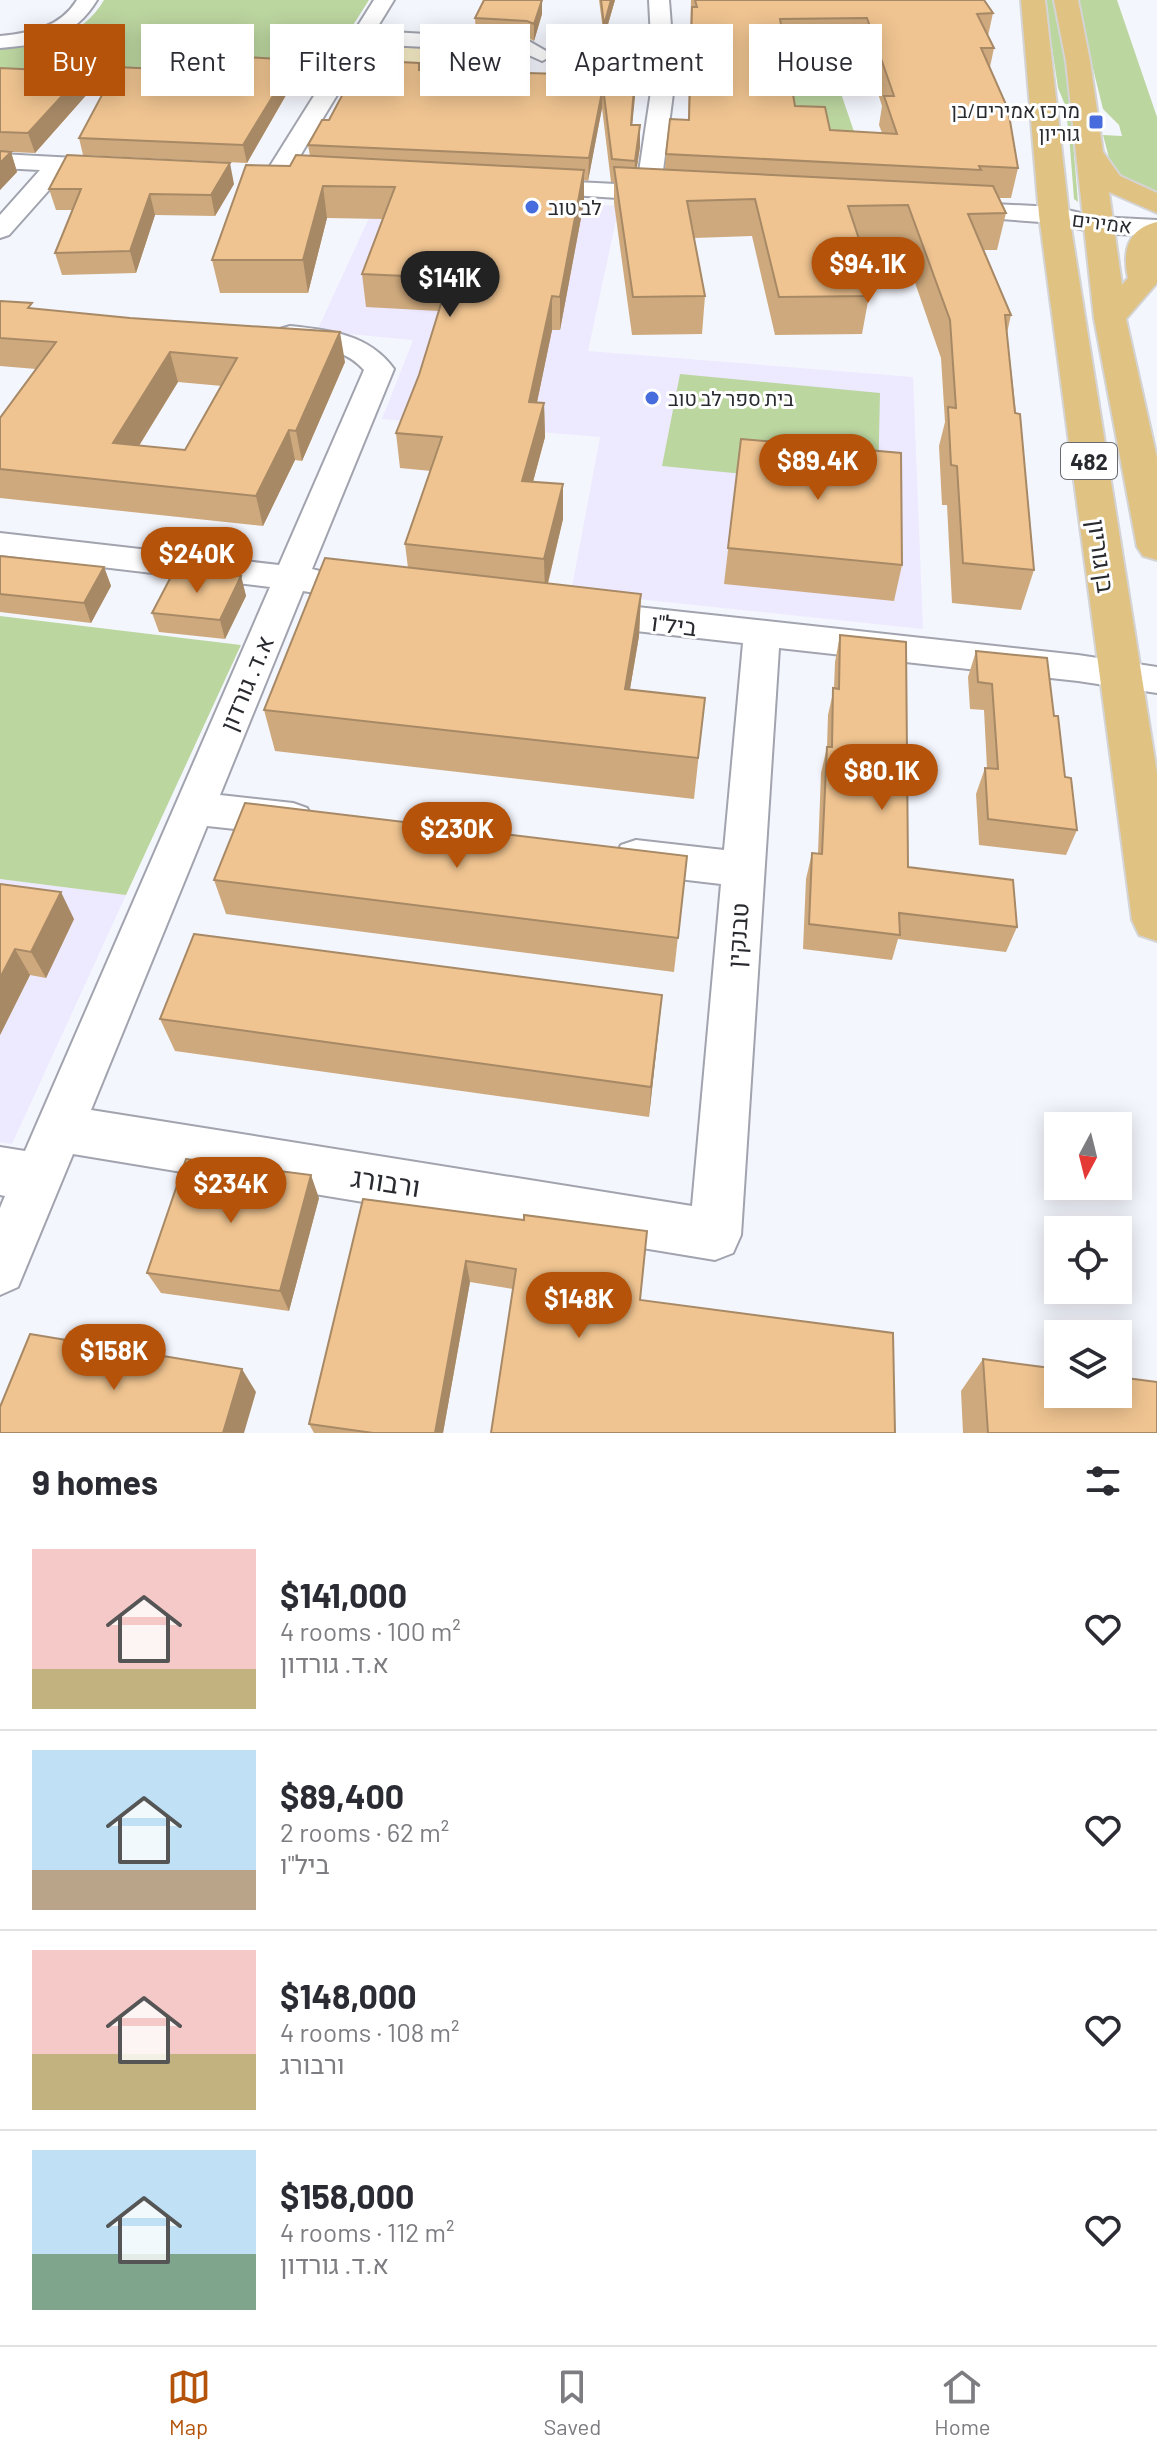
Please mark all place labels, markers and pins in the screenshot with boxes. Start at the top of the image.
place label: מרכז אמירים/בן גוריון [951,98,1080,145]
marker: מרכז אמירים/בן גוריון [1087,113,1105,131]
place label: לב טוב [548,195,602,219]
marker: לב טוב [523,198,541,216]
pin: $94.1K [803,237,933,305]
pin: $141K [394,251,506,319]
place label: בית ספר לב טוב [668,386,794,410]
marker: בית ספר לב טוב [643,389,661,407]
pin: $89.4K [753,434,883,502]
pin: $240K [141,527,253,595]
pin: $80.1K [817,744,947,812]
pin: $230K [401,802,513,870]
pin: $234K [175,1157,287,1225]
pin: $148K [523,1272,635,1340]
pin: $158K [58,1324,170,1392]

